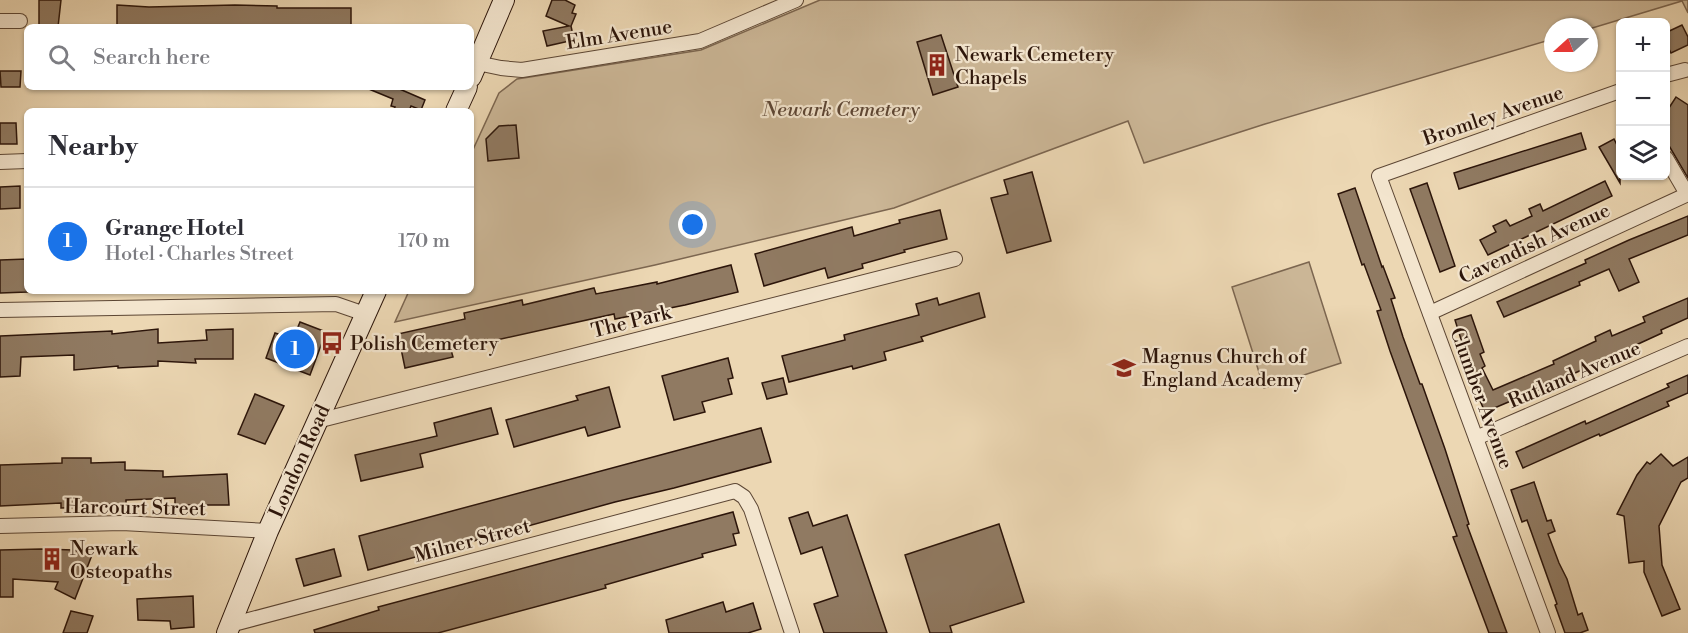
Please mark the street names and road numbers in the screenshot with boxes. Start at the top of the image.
street label: Elm Avenue [564,15,674,56]
street label: Bromley Avenue [1419,81,1567,152]
street label: Cavendish Avenue [1455,198,1614,290]
street label: The Park [589,300,675,344]
street label: Clumber Avenue [1443,324,1518,473]
street label: Rutland Avenue [1504,336,1645,415]
street label: London Road [264,400,337,522]
street label: Harcourt Street [64,495,206,522]
street label: Milner Street [412,514,533,569]

